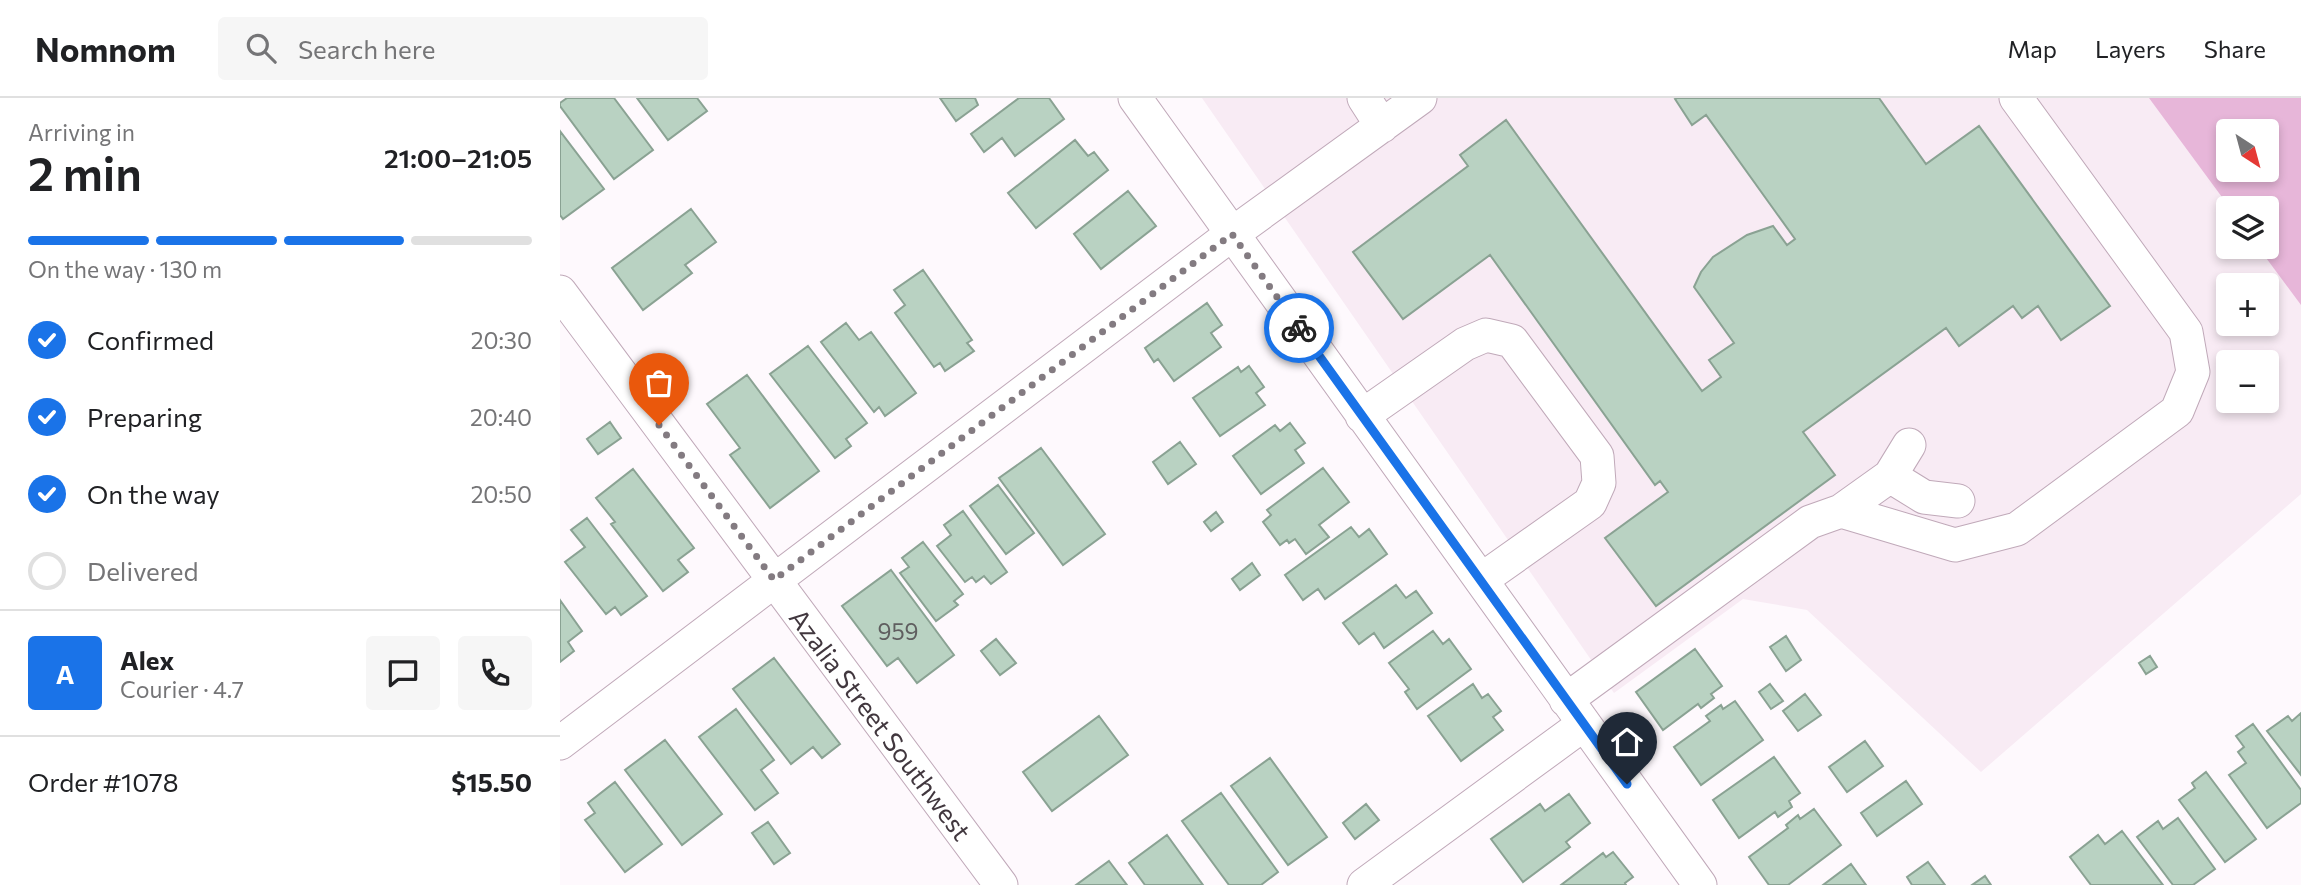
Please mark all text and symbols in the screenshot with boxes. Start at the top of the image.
search box [218,17,708,80]
text: Nomnom [35,28,176,69]
icon: search [242,29,280,67]
text: Search here [298,33,435,64]
text: Map [2008,34,2057,63]
text: Layers [2095,34,2166,63]
text: Share [2204,34,2266,63]
text: Arriving in [28,118,135,146]
north arrow [2216,119,2278,182]
map controls [2216,119,2279,413]
text: 21:00–21:05 [384,142,532,173]
text: 2 min [28,144,142,200]
button: layers [2216,196,2279,259]
text: On the way · 130 m [28,255,222,283]
button: + [2216,273,2279,336]
courier [1264,293,1334,363]
icon: bike [1280,309,1318,347]
icon: check [28,321,66,359]
text: Confirmed [87,324,214,355]
text: 20:30 [471,326,532,354]
button: − [2216,350,2279,413]
pin [629,353,689,425]
icon: bag [640,364,678,402]
icon: check [28,398,66,436]
text: Preparing [87,401,202,432]
text: 20:40 [470,403,532,431]
icon: check [28,475,66,513]
text: On the way [87,478,220,509]
text: 20:50 [471,480,532,508]
text: Delivered [87,555,198,586]
street label: Azalia Street Southwest [784,602,978,846]
house number: 959 [877,617,919,645]
button: chat [366,636,440,710]
button: phone [458,636,532,710]
text: Alex [120,644,174,675]
text: A [56,658,74,689]
text: Courier · 4.7 [120,675,244,703]
pin [1597,712,1657,784]
icon: home [1608,723,1646,761]
text: Order #1078 [28,766,178,797]
text: $15.50 [451,766,532,797]

